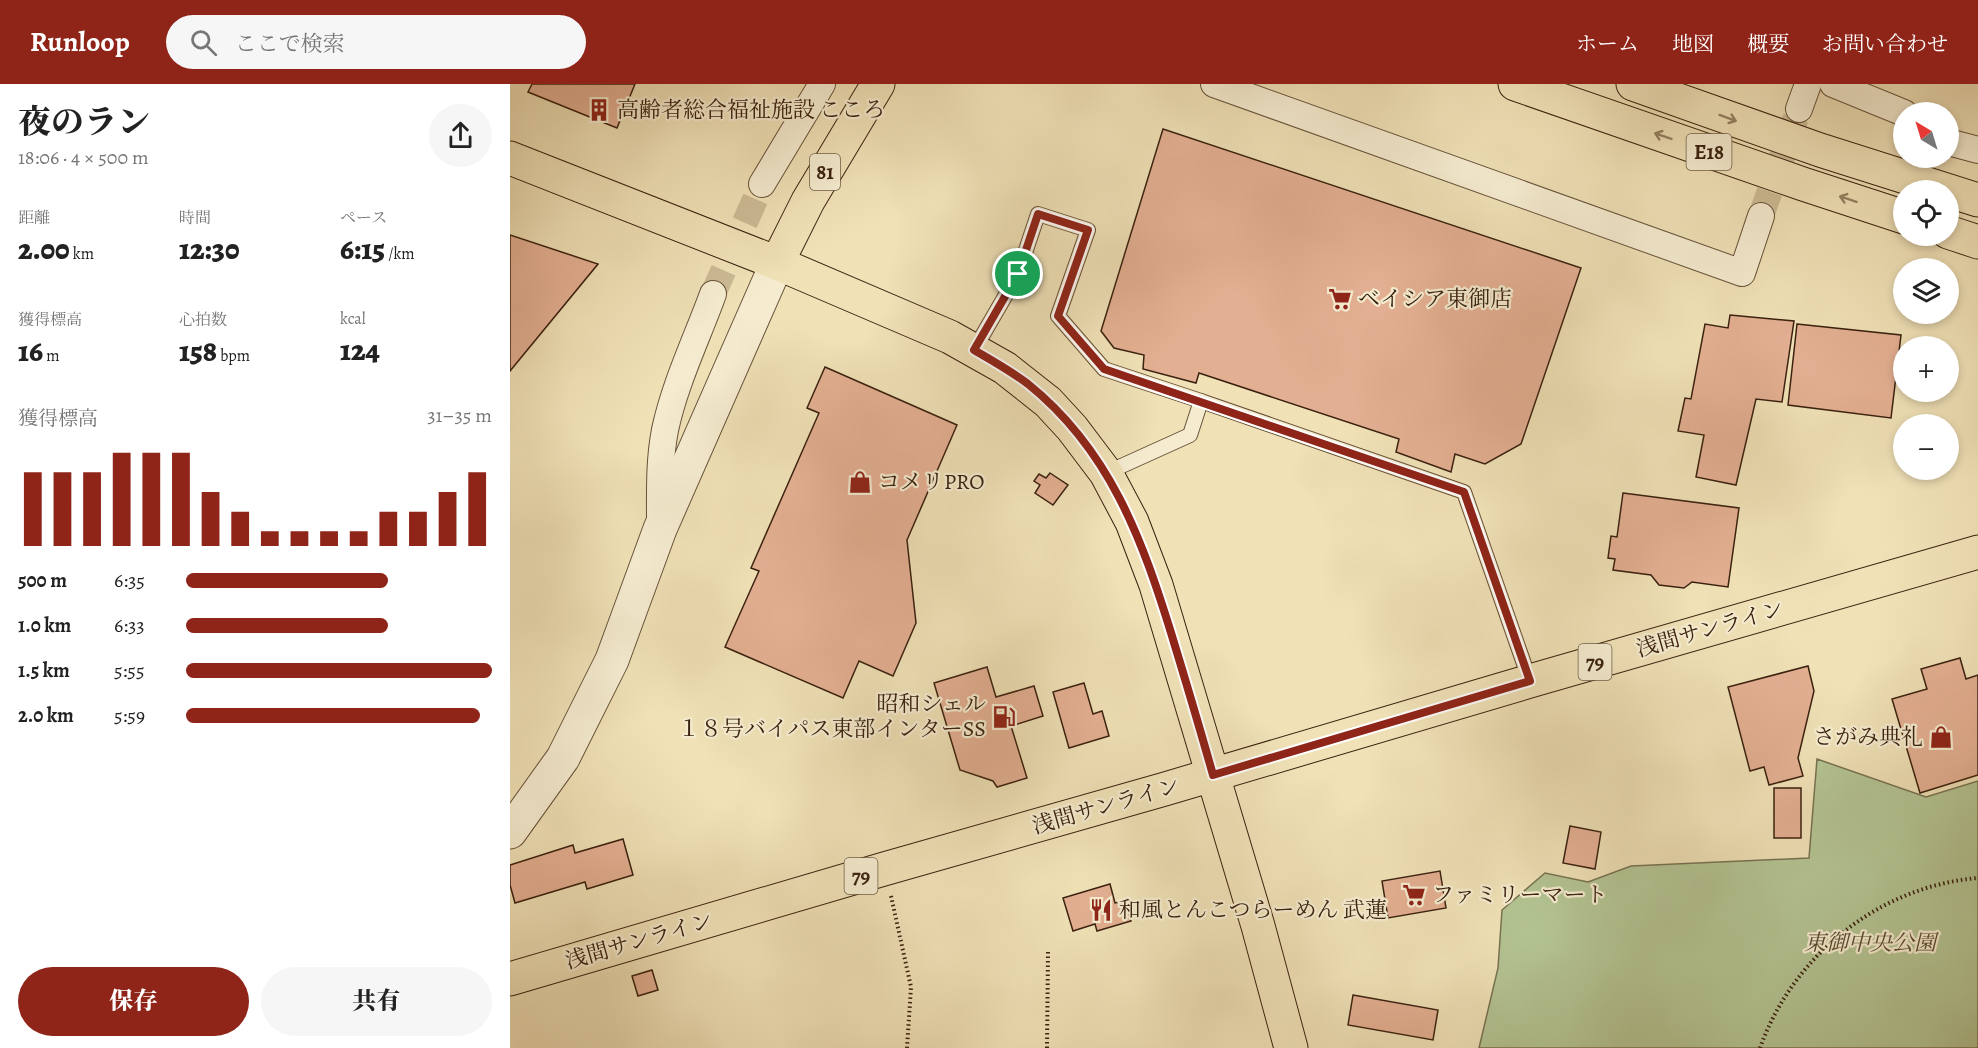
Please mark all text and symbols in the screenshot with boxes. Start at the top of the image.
search box [166,15,586,69]
text: Runloop [30,23,130,61]
icon: search [187,26,220,59]
text: ここで検索 [235,29,345,59]
text: ホーム [1576,30,1639,58]
text: 地図 [1672,30,1714,58]
text: 概要 [1747,30,1789,58]
text: お問い合わせ [1822,30,1948,58]
place label: 高齢者総合福祉施設 こころ [617,95,885,125]
building icon: 高齢者総合福祉施設 こころ [586,97,612,123]
text: 夜のラン [18,99,150,144]
north arrow [1893,102,1959,168]
map controls [1893,102,1959,480]
button: share [429,104,492,167]
one-way arrow [1718,113,1737,124]
one-way arrow [1654,130,1673,141]
road number: E18 [1686,134,1732,170]
text: 18:06 · 4 × 500 m [18,144,149,171]
road number: 81 [810,154,840,190]
button: locate [1893,180,1959,246]
one-way arrow [1839,193,1858,204]
text: 距離 [18,207,50,229]
text: 時間 [179,207,211,229]
text: ペース [340,207,387,229]
text: 2.00 [18,229,70,269]
text: 12:30 [179,229,240,269]
text: 6:15 [340,229,385,269]
text: km [70,243,94,265]
text: /km [385,243,415,265]
pin [992,248,1043,299]
icon: arrive [1001,257,1034,290]
button: layers [1893,258,1959,324]
place label: ベイシア東御店 [1358,284,1512,314]
supermarket icon: ベイシア東御店 [1327,286,1353,312]
text: kcal [340,308,366,330]
text: 獲得標高 [18,309,82,331]
text: 心拍数 [179,309,227,331]
text: 124 [340,330,380,370]
text: 16 [18,331,43,371]
text: 158 [179,331,217,371]
button: + [1893,336,1959,402]
text: m [43,345,60,367]
text: bpm [217,345,250,367]
text: 31–35 m [427,402,492,429]
text: 獲得標高 [18,405,98,432]
button: − [1893,414,1959,480]
place label: コメリPRO [878,467,985,497]
shop icon: コメリPRO [847,469,873,495]
text: 500 m [18,567,67,594]
text: 6:35 [114,567,145,594]
street label: 浅間サンライン [1633,594,1787,664]
text: 1.0 km [18,612,71,639]
text: 6:33 [114,612,145,639]
road number: 79 [1578,644,1612,680]
text: 1.5 km [18,657,70,684]
text: 5:55 [114,657,145,684]
place label: 昭和シェル １８号バイパス東部インターSS [678,689,986,744]
text: 2.0 km [18,702,74,729]
text: 5:59 [114,702,145,729]
fuel station icon: 昭和シェル １８号バイパス東部インターSS [991,704,1017,730]
place label: さがみ典礼 [1813,722,1923,752]
shop icon: さがみ典礼 [1928,724,1954,750]
street label: 浅間サンライン [1029,771,1183,841]
road number: 79 [844,858,878,894]
place label: ファミリーマート [1432,880,1608,910]
supermarket icon: ファミリーマート [1401,882,1427,908]
place label: 和風とんこつらーめん 武蓮 [1119,895,1387,925]
restaurant icon: 和風とんこつらーめん 武蓮 [1088,897,1114,923]
street label: 浅間サンライン [562,906,716,976]
park label: 東御中央公園 [1804,928,1939,958]
button: 保存 [18,967,249,1036]
button: 共有 [261,967,492,1036]

